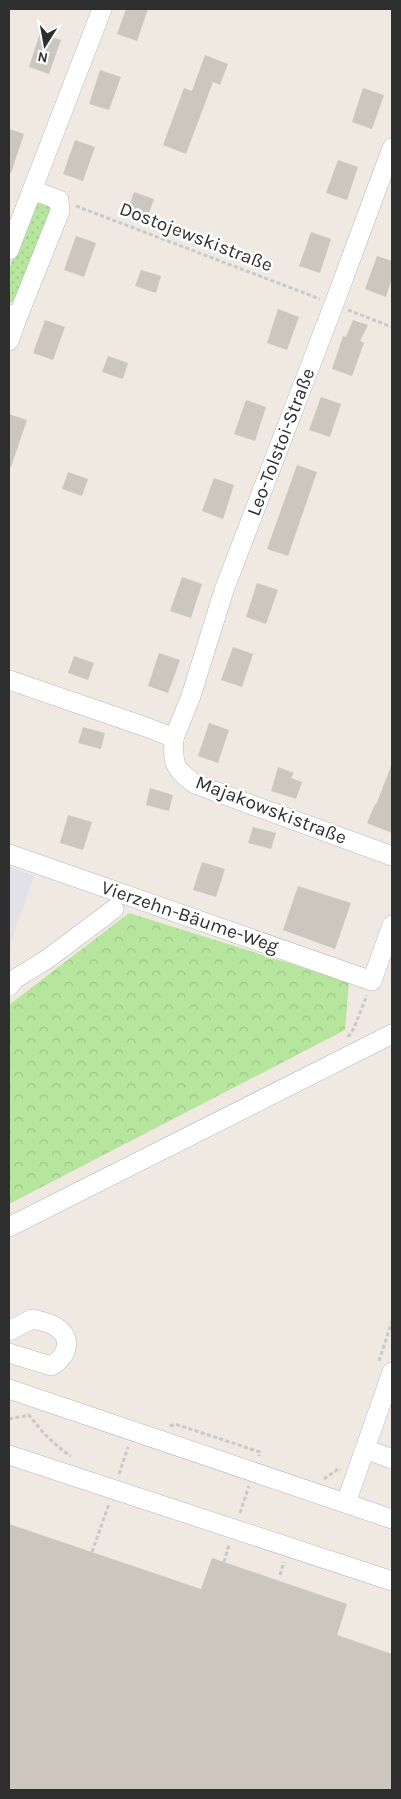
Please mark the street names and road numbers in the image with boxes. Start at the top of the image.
street label: Dostojewskistraße [116,198,276,276]
street label: Leo-Tolstoi-Straße [243,365,319,519]
street label: Majakowskistraße [192,771,350,849]
street label: Vierzehn-Bäume-Weg [98,876,282,958]

